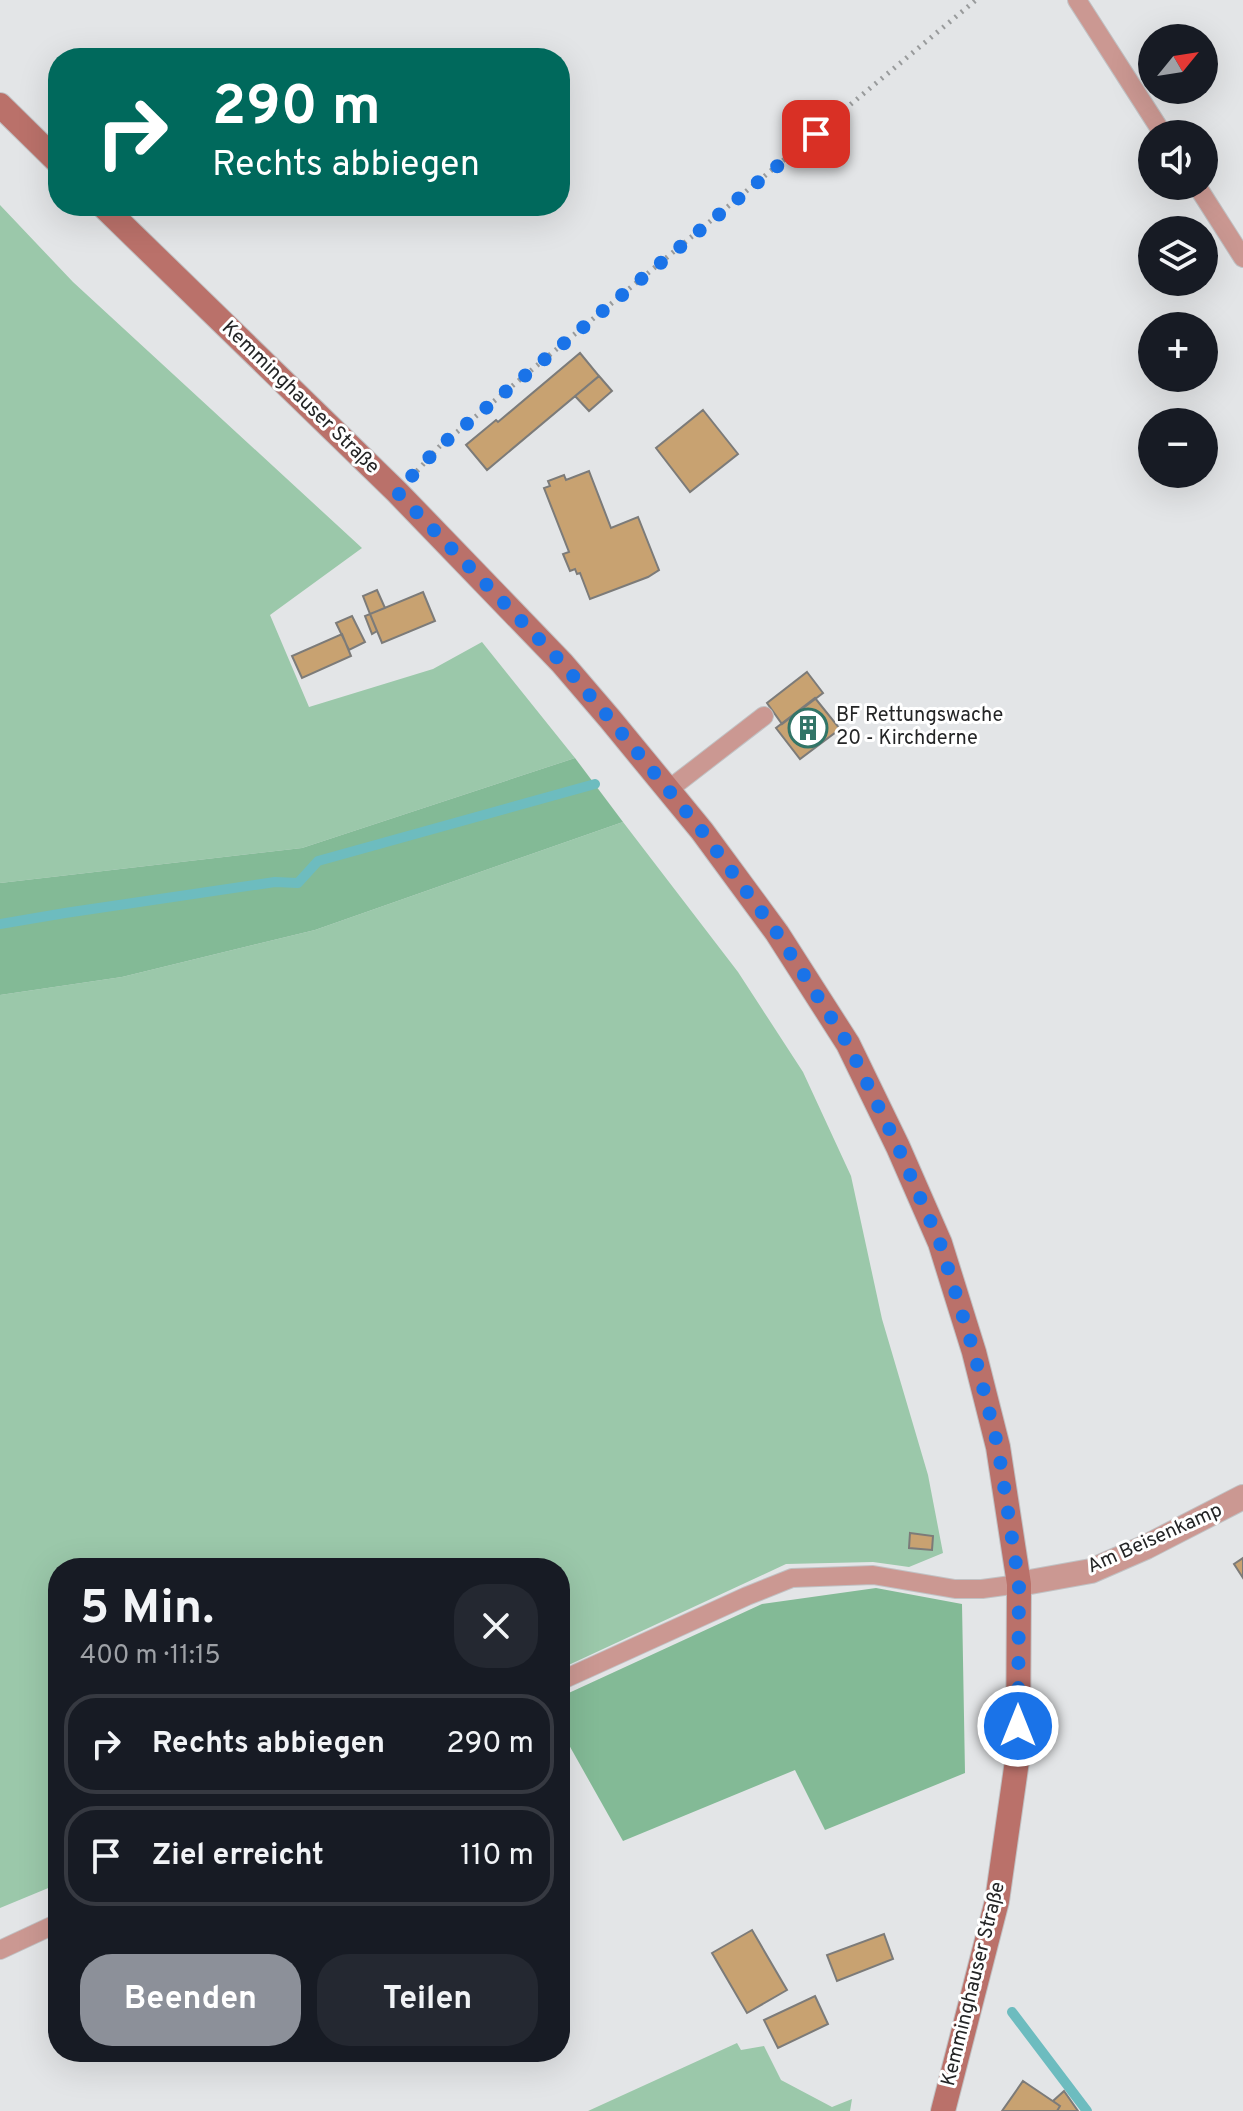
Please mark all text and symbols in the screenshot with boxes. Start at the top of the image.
north arrow [1138,24,1218,104]
map controls [1138,24,1218,488]
text: 290 m [212,74,381,144]
icon: right [80,80,184,184]
pin [782,100,850,168]
icon: arrive [794,112,838,156]
button: sound [1138,120,1218,200]
text: Rechts abbiegen [212,143,480,189]
button: layers [1138,216,1218,296]
button: + [1138,312,1218,392]
street label: Kemminghauser Straße [216,316,384,480]
button: − [1138,408,1218,488]
place label: BF Rettungswache 20 - Kirchderne [836,703,1003,752]
building icon: BF Rettungswache 20 - Kirchderne [787,707,829,749]
street label: Am Beisenkamp [1083,1498,1227,1580]
text: 5 Min. [80,1580,214,1640]
button: close [454,1584,538,1668]
text: 400 m · 11:15 [80,1640,221,1673]
position arrow [976,1684,1060,1768]
icon: right [84,1722,128,1766]
text: Rechts abbiegen [152,1726,385,1763]
text: 290 m [446,1726,534,1763]
icon: arrive [84,1834,128,1878]
text: Ziel erreicht [152,1838,324,1875]
text: 110 m [460,1838,534,1875]
street label: Kemminghauser Straße [936,1879,1012,2089]
button: Beenden [80,1954,301,2046]
button: Teilen [317,1954,538,2046]

